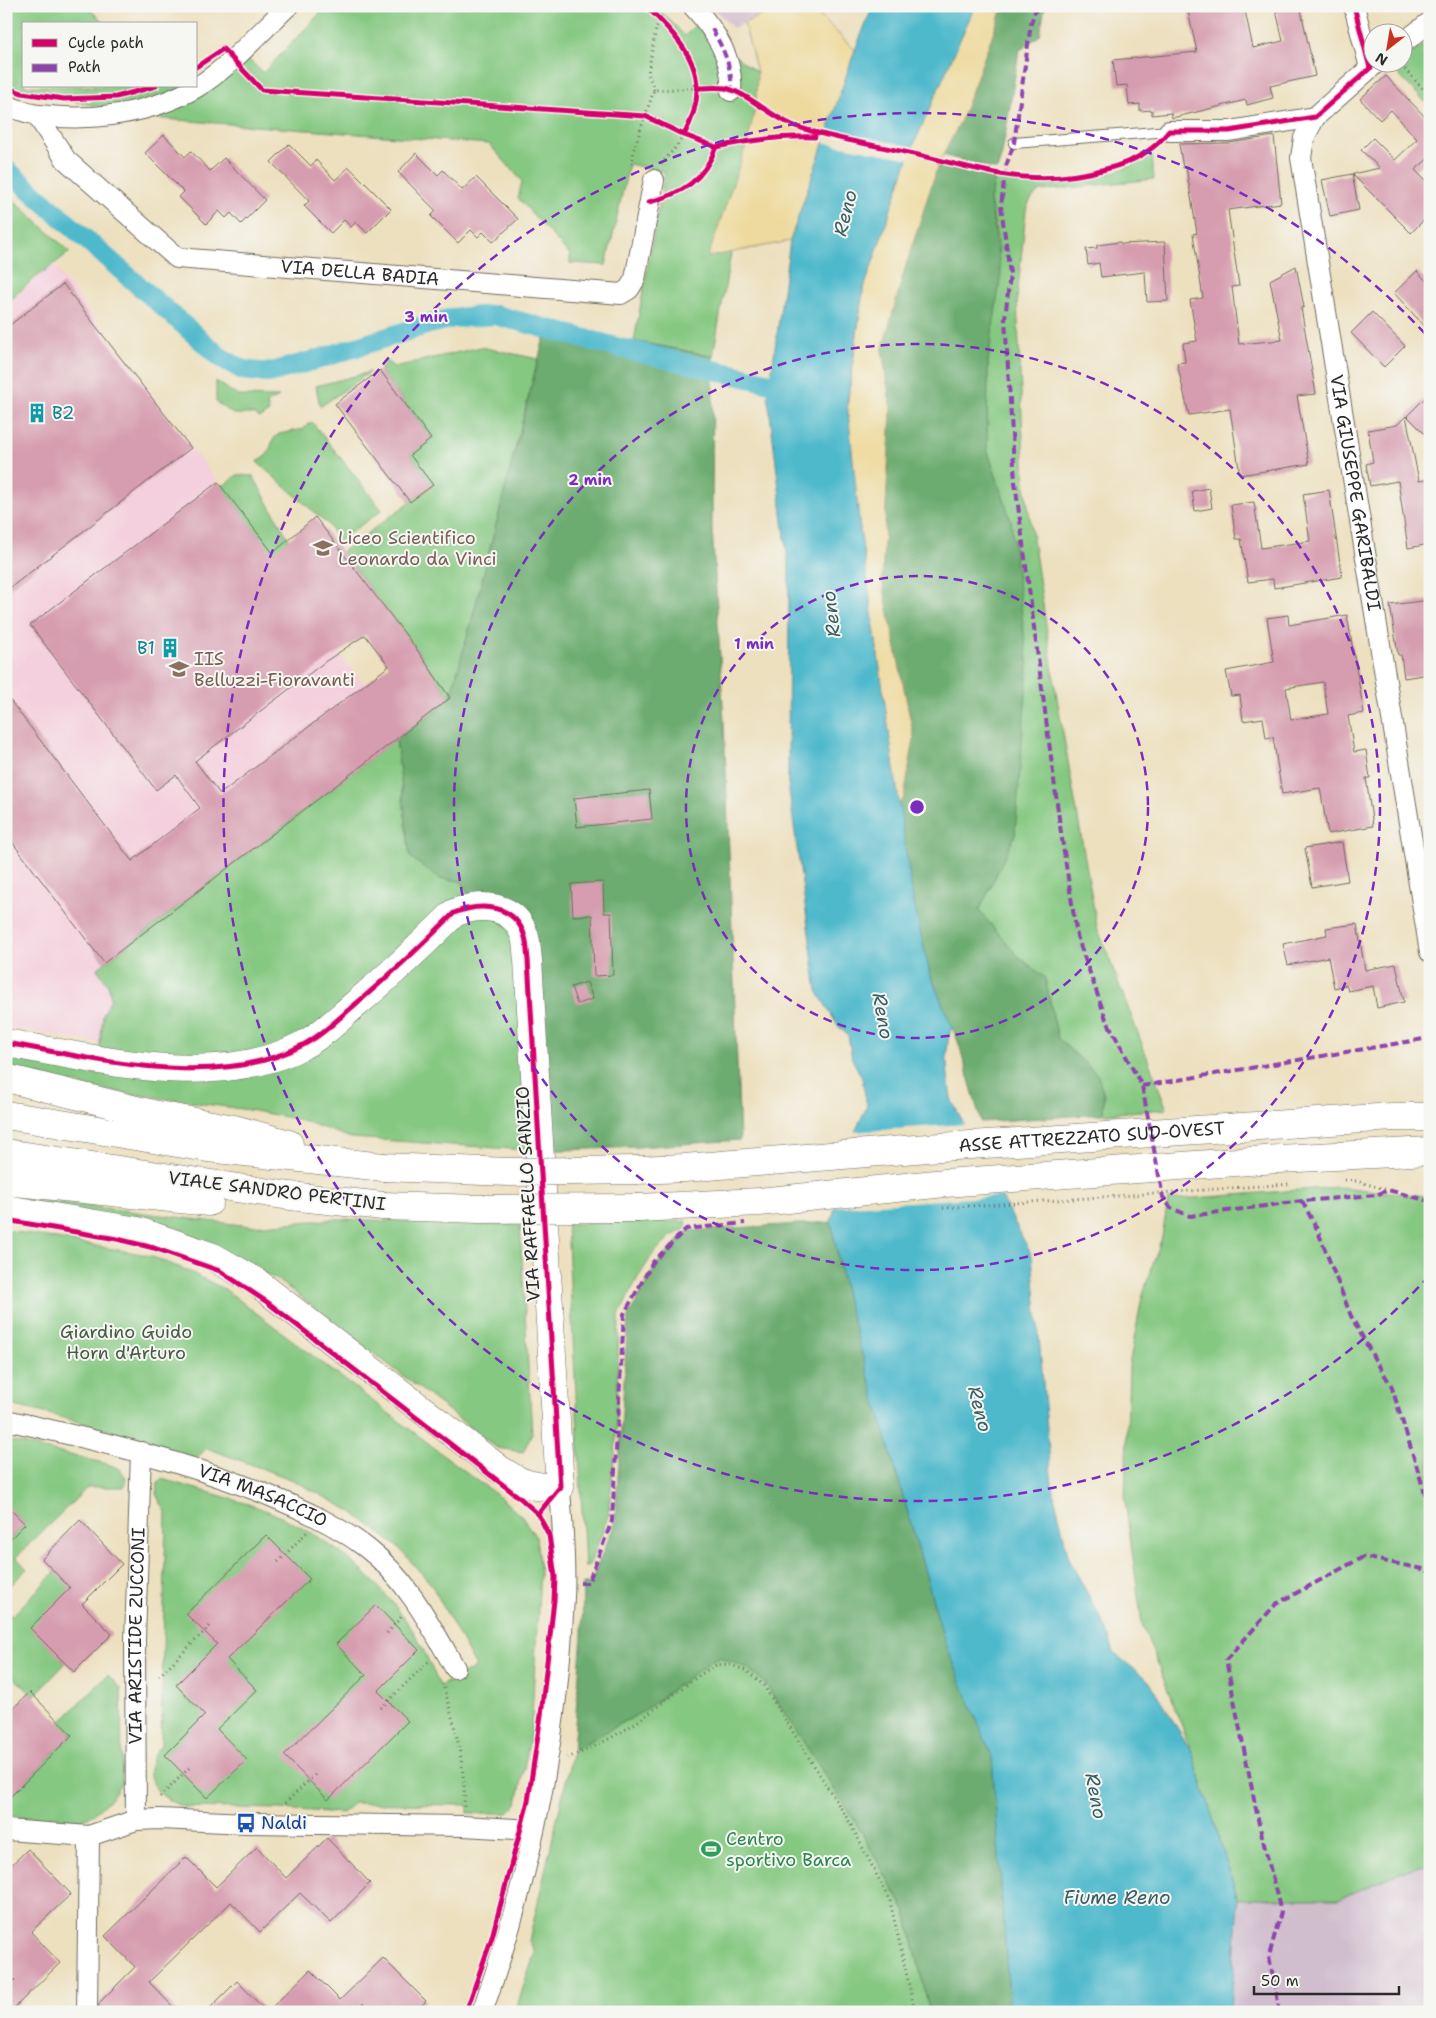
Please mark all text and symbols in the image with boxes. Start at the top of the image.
legend [22,22,198,88]
north arrow [1364,22,1414,72]
text: Cycle path [68,33,144,53]
text: N [1372,49,1391,70]
text: Path [68,57,101,77]
water label: Reno [827,187,863,239]
street label: VIA DELLA BADIA [280,254,440,291]
text: 3 min [404,307,448,327]
street label: VIA GIUSEPPE GARIBALDI [1324,373,1386,613]
place label: B2 [52,401,75,425]
building icon: B2 [26,402,48,424]
text: 2 min [568,470,612,490]
place label: Liceo Scientifico Leonardo da Vinci [338,526,497,571]
school or university icon: Liceo Scientifico Leonardo da Vinci [312,537,334,559]
water label: Reno [816,589,846,639]
text: 1 min [734,634,774,654]
place label: B1 [137,636,155,660]
building icon: B1 [159,637,181,659]
place label: IIS Belluzzi-Fioravanti [194,647,355,692]
school or university icon: IIS Belluzzi-Fioravanti [168,658,190,680]
centre of rings [908,798,926,816]
water label: Reno [867,991,899,1041]
street label: VIA RAFFAELLO SANZIO [510,1085,546,1303]
street label: ASSE ATTREZZATO SUD-OVEST [958,1116,1226,1158]
street label: VIALE SANDRO PERTINI [167,1166,387,1216]
park label: Giardino Guido Horn d'Arturo [60,1320,192,1365]
water label: Reno [962,1383,998,1435]
street label: VIA MASACCIO [195,1459,332,1532]
street label: VIA ARISTIDE ZUCCONI [123,1527,151,1745]
water label: Reno [1079,1771,1113,1821]
place label: Naldi [261,1811,307,1835]
bus stop icon: Naldi [235,1812,257,1834]
place label: Centro sportivo Barca [726,1827,851,1872]
sports icon: Centro sportivo Barca [700,1838,722,1860]
water label: Fiume Reno [1064,1885,1170,1910]
scale bar [1254,1963,1398,1995]
text: 50 m [1261,1971,1299,1991]

